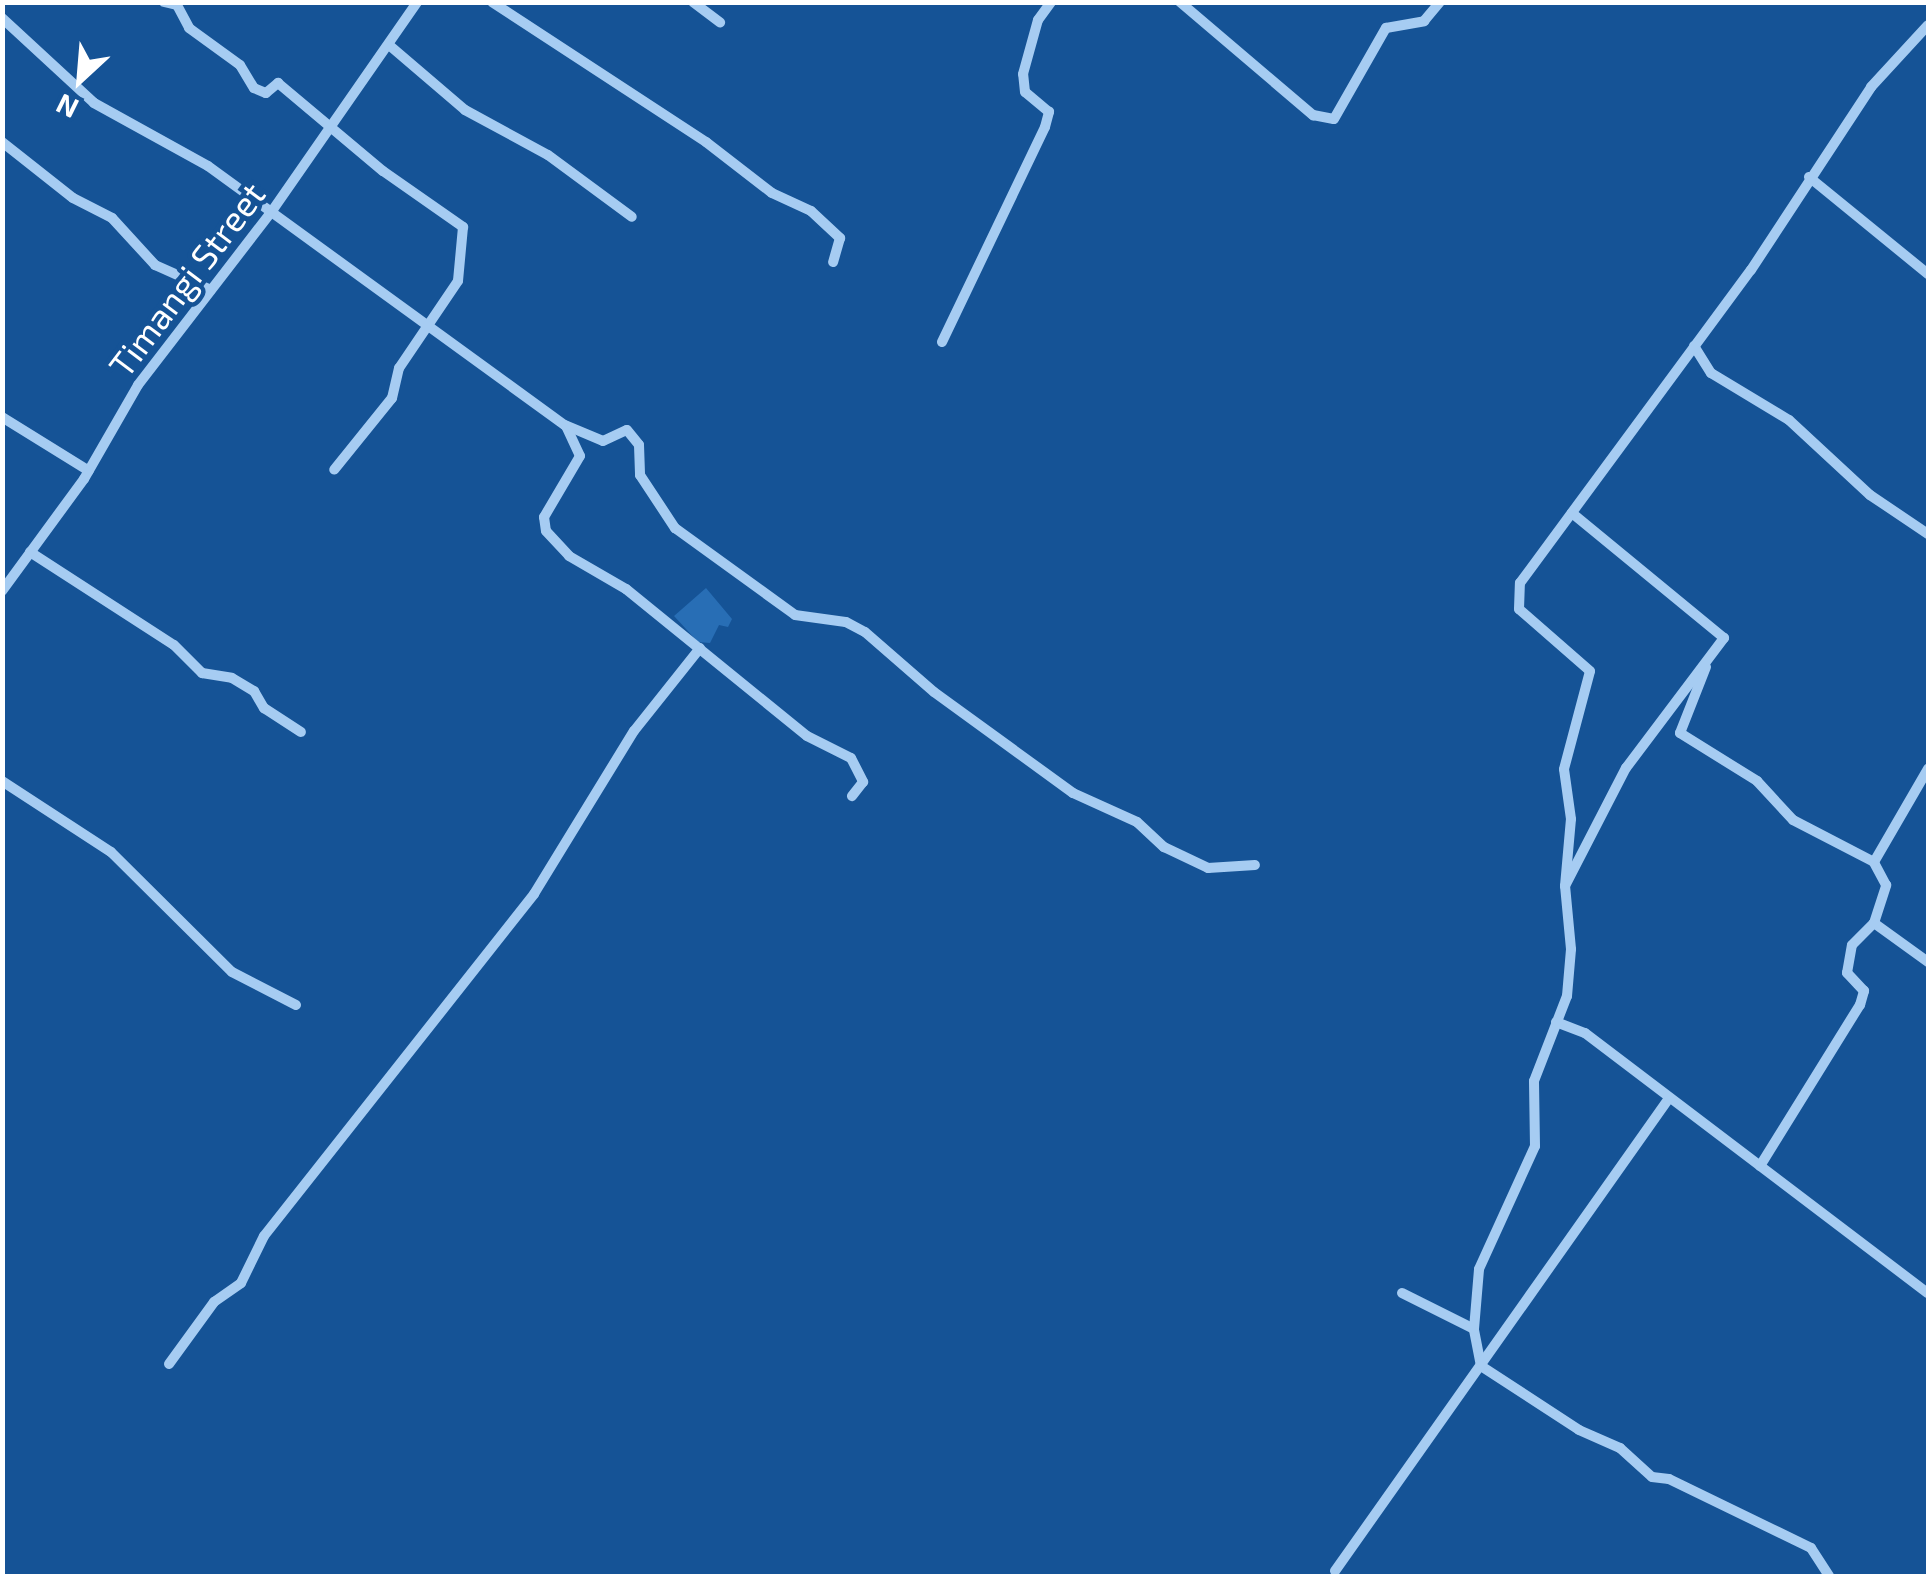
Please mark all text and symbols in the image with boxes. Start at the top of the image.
north arrow [30,30,130,130]
text: N [50,87,83,127]
street label: Timangi Street [99,174,273,384]

